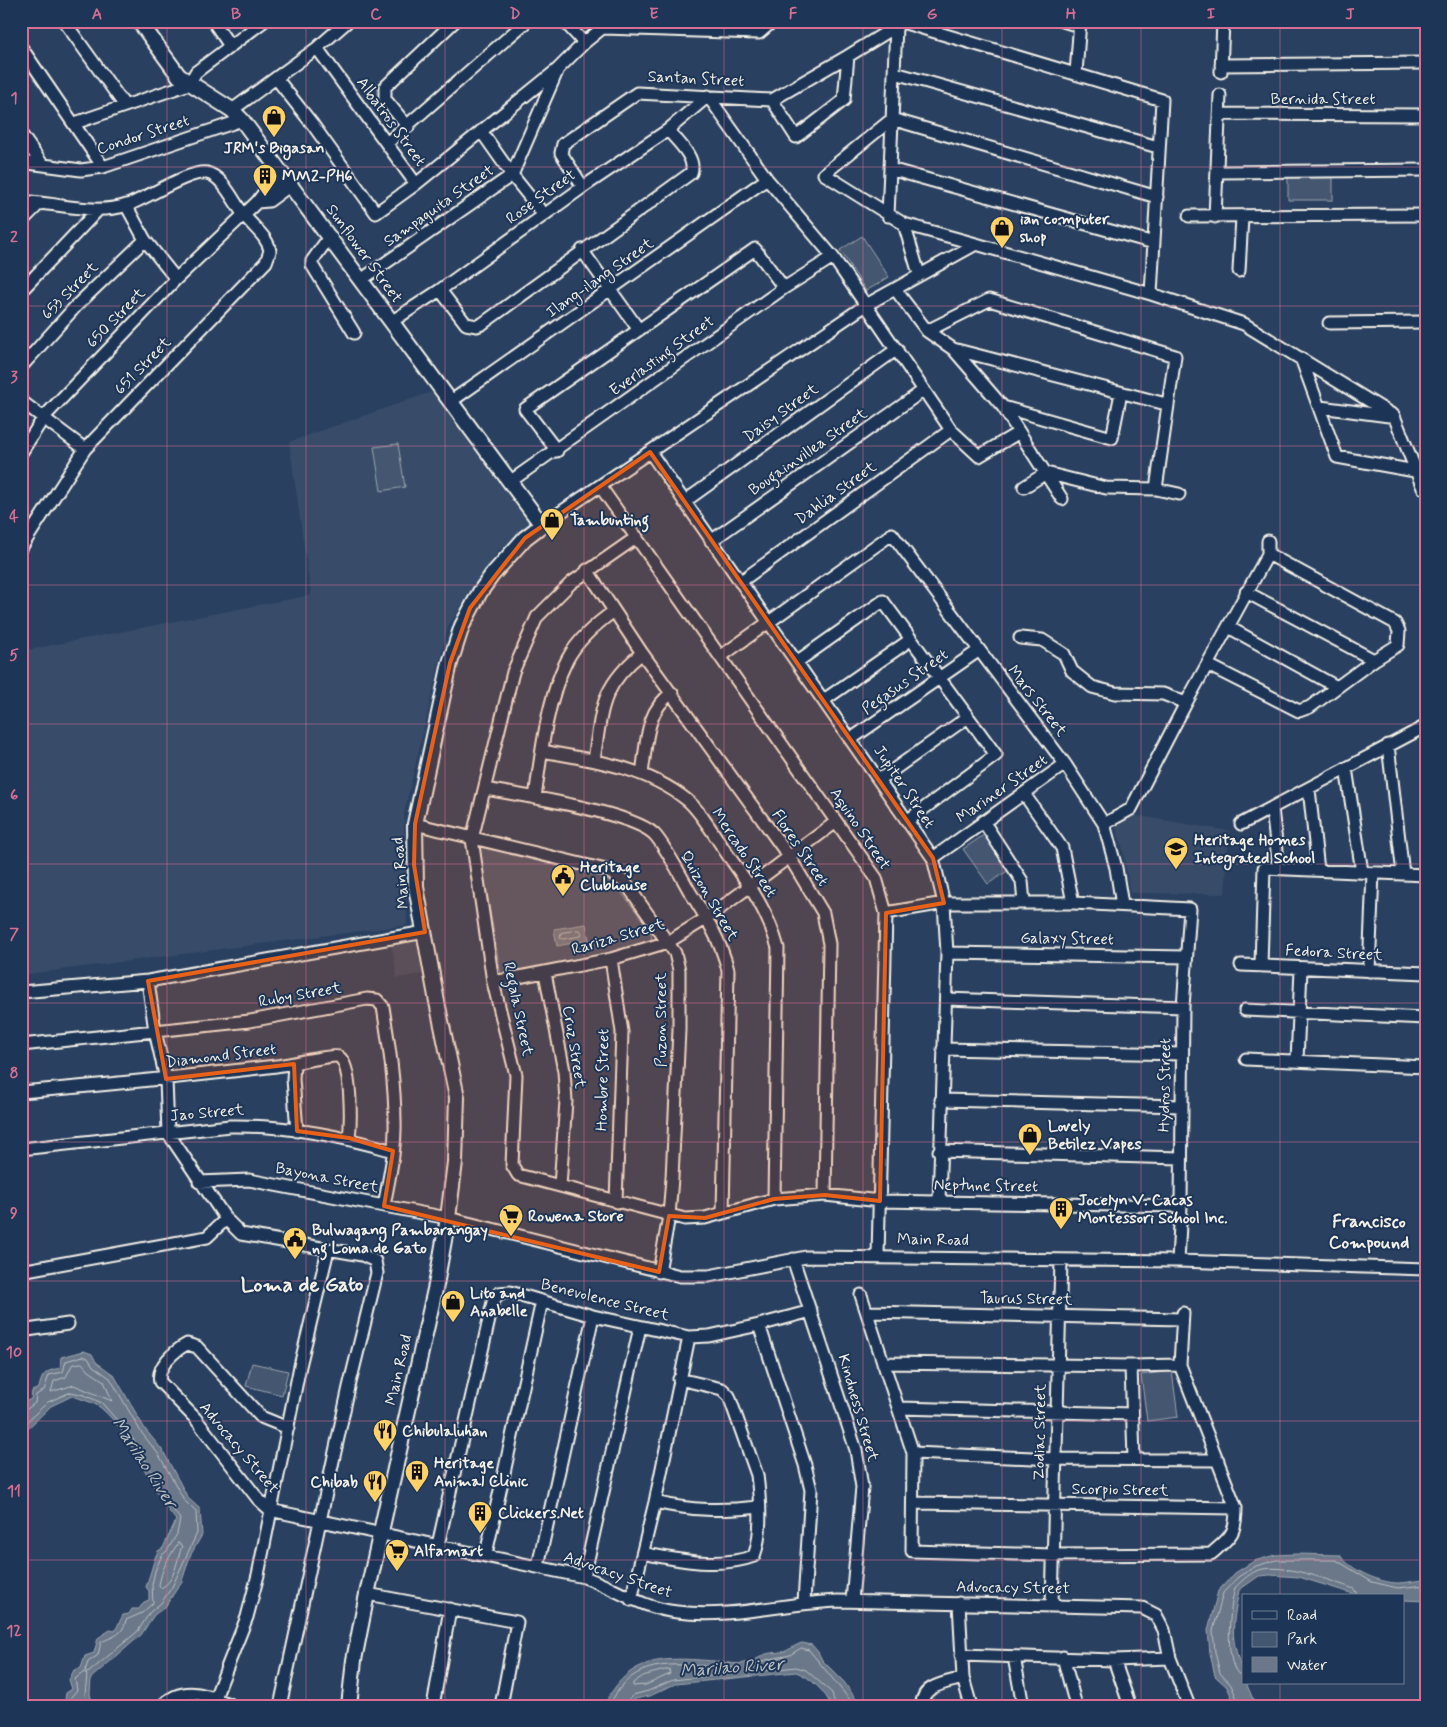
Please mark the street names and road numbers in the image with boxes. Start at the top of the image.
street label: Santan Street [647,66,745,92]
street label: Albatros Street [351,73,431,171]
street label: Bernida Street [1271,89,1375,110]
street label: Condor Street [94,110,192,160]
street label: Sampaguita Street [380,160,499,252]
street label: Rose Street [502,164,580,229]
street label: Sunflower Street [321,200,407,308]
street label: Ilang-ilang Street [542,233,659,324]
street label: 653 Street [37,257,103,325]
street label: 650 Street [82,283,151,353]
street label: Everlasting Street [605,311,720,402]
street label: 651 Street [110,332,176,400]
street label: Daisy Street [739,378,823,447]
street label: Bougainvillea Street [745,403,872,502]
street label: Dahlia Street [791,456,881,530]
street label: Pegasus Street [858,644,953,720]
street label: Mars Street [1002,661,1072,742]
street label: Jupiter Street [868,741,940,833]
street label: Mariner Street [952,750,1052,828]
street label: Aquino Street [825,784,895,875]
street label: Mercado Street [706,804,782,902]
street label: Flores Street [767,806,833,890]
street label: Main Road [387,836,415,910]
street label: Quizon Street [675,847,744,945]
street label: Rariza Street [569,914,667,960]
street label: Galaxy Street [1020,928,1114,950]
street label: Fedora Street [1285,940,1384,966]
street label: Regala Street [497,960,538,1059]
street label: Puzon Street [651,972,672,1067]
street label: Ruby Street [257,977,344,1013]
street label: Cruz Street [557,1004,591,1090]
street label: Hombre Street [592,1029,614,1131]
street label: Hydros Street [1154,1038,1176,1132]
street label: Diamond Street [165,1039,277,1073]
street label: Jao Street [169,1099,245,1127]
street label: Bayona Street [274,1158,381,1198]
street label: Neptune Street [934,1175,1038,1197]
street label: Main Road [897,1229,969,1251]
street label: Benevolence Street [539,1274,672,1326]
street label: Taurus Street [979,1288,1073,1310]
street label: Main Road [381,1333,417,1407]
street label: Kindness Street [833,1352,884,1465]
street label: Zodiac Street [1029,1383,1051,1481]
street label: Advocacy Street [194,1398,284,1499]
street label: Scorpio Street [1071,1479,1169,1501]
street label: Advocacy Street [561,1547,676,1604]
street label: Advocacy Street [956,1577,1070,1599]

